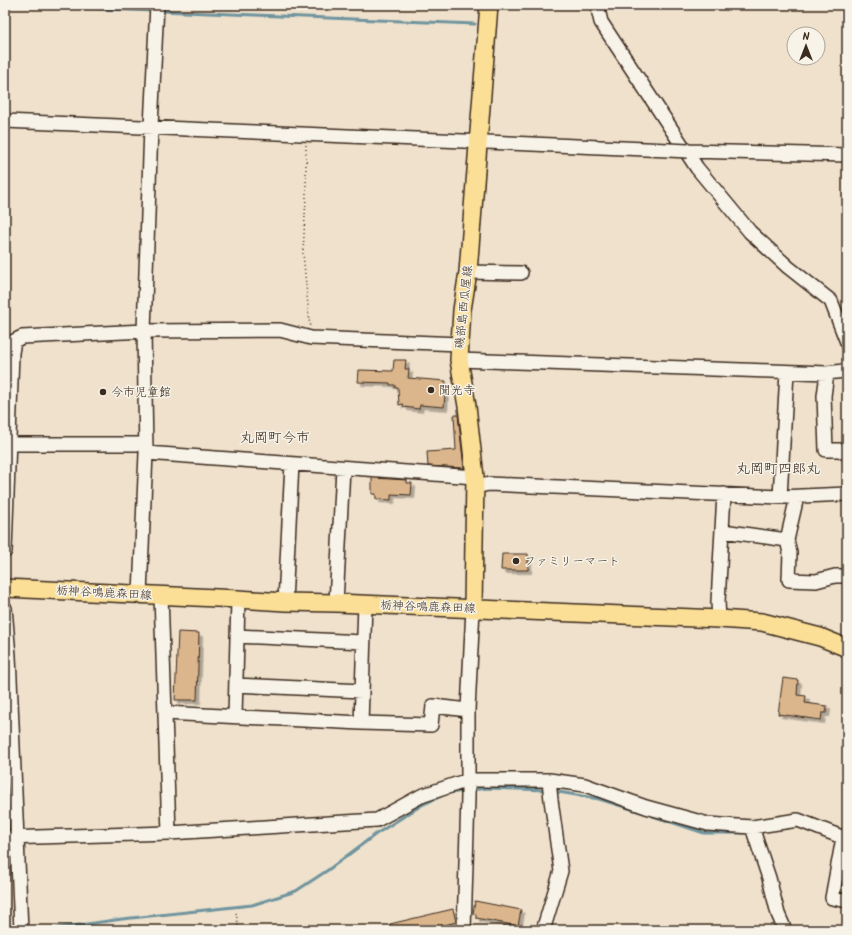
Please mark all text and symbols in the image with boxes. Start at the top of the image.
north arrow [786,26,826,66]
text: N [803,28,810,46]
street label: 磯部島西瓜屋線 [450,264,478,350]
place label: 聞光寺 [439,381,475,400]
place label: 今市児童館 [111,383,171,402]
marker: 聞光寺 [426,385,436,395]
marker: 今市児童館 [98,387,108,397]
district label: 丸岡町今市 [240,427,310,449]
district label: 丸岡町四郎丸 [736,458,820,480]
place label: ファミリーマート [524,552,620,571]
marker: ファミリーマート [511,556,521,566]
street label: 栃神谷鳴鹿森田線 [56,581,152,605]
street label: 栃神谷鳴鹿森田線 [380,596,476,618]

